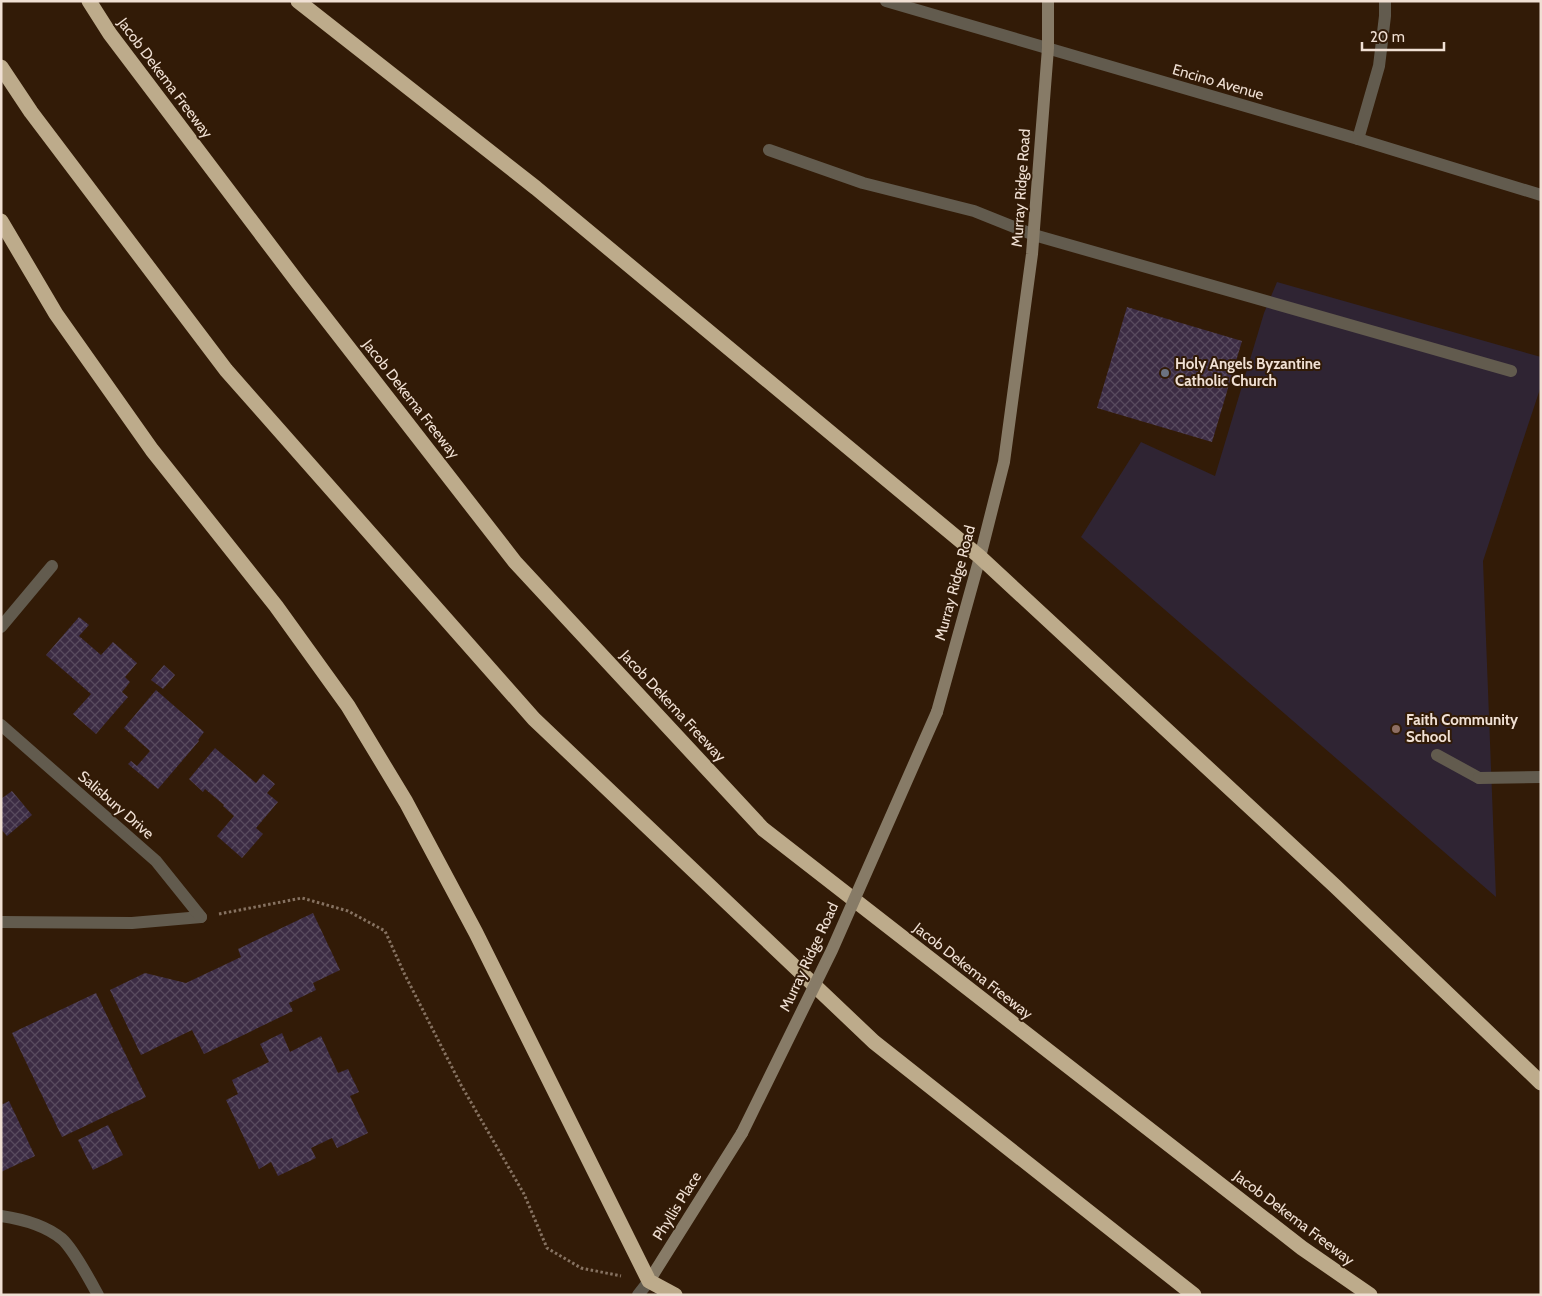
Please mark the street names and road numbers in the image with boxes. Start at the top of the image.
street label: Jacob Dekema Freeway [113,13,216,142]
street label: Encino Avenue [1170,60,1266,104]
street label: Murray Ridge Road [1008,128,1034,248]
street label: Jacob Dekema Freeway [358,335,463,462]
street label: Murray Ridge Road [931,523,979,643]
street label: Jacob Dekema Freeway [616,646,730,766]
street label: Salisbury Drive [74,767,158,843]
street label: Murray Ridge Road [776,899,842,1015]
street label: Jacob Dekema Freeway [909,918,1036,1023]
street label: Jacob Dekema Freeway [1229,1166,1358,1269]
street label: Phyllis Place [649,1168,705,1244]

